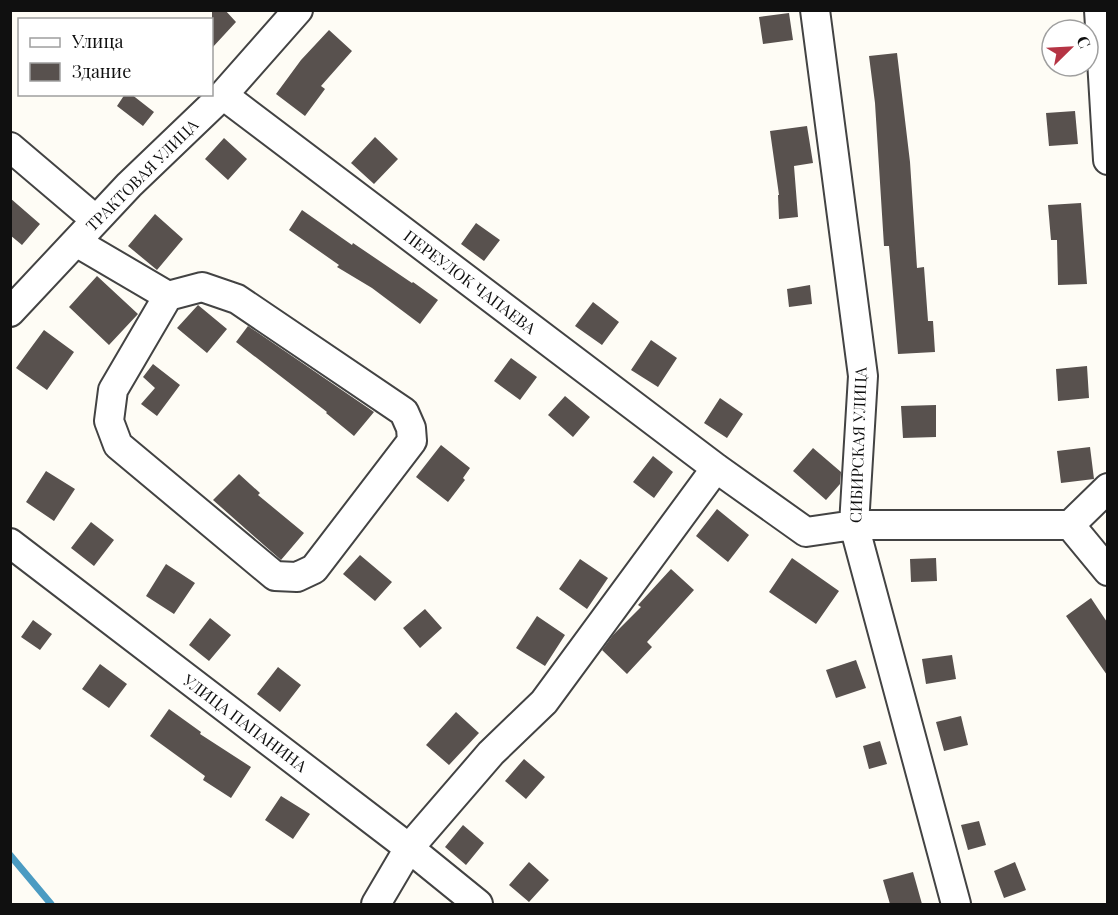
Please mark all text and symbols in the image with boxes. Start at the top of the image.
legend [18,18,213,96]
north arrow [1040,18,1100,78]
text: Улица [71,29,123,53]
text: С [1072,32,1096,51]
text: Здание [72,59,131,83]
street label: ТРАКТОВАЯ УЛИЦА [81,113,203,235]
street label: ПЕРЕУЛОК ЧАПАЕВА [400,225,541,339]
street label: СИБИРСКАЯ УЛИЦА [844,366,871,523]
street label: УЛИЦА ПАПАНИНА [178,668,312,777]

